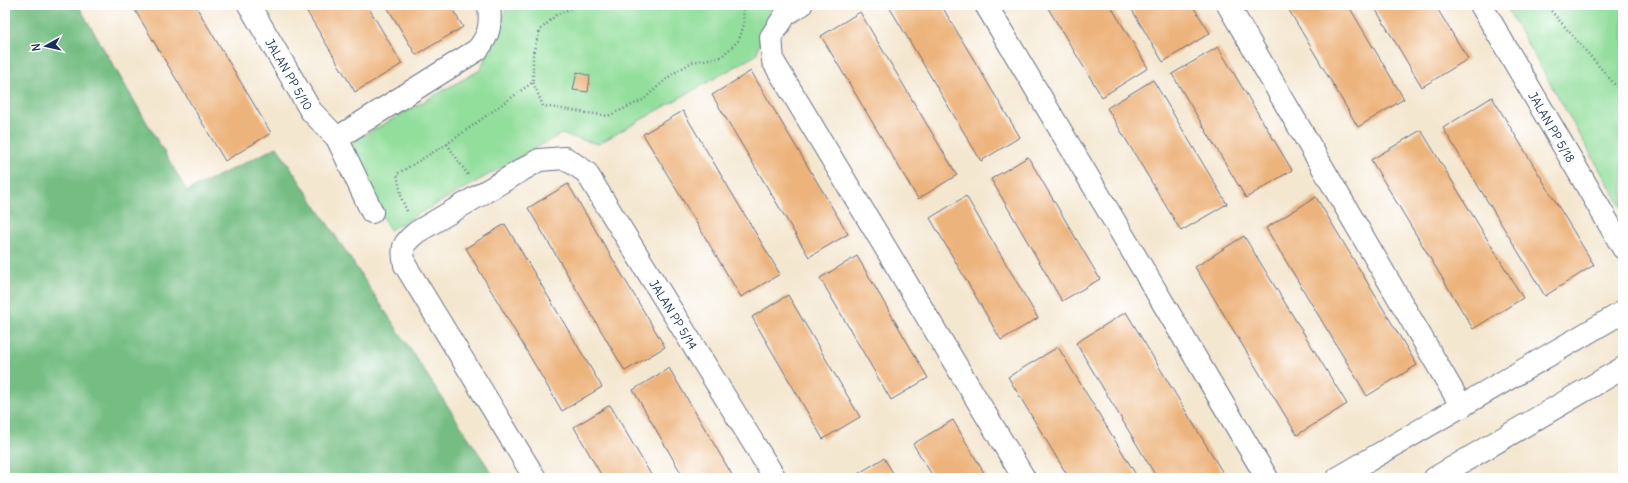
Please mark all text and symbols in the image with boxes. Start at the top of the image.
north arrow [26,26,66,66]
street label: JALAN PP 5/10 [263,35,316,113]
text: N [29,43,44,52]
street label: JALAN PP 5/18 [1526,89,1579,165]
street label: JALAN PP 5/14 [647,276,701,352]

